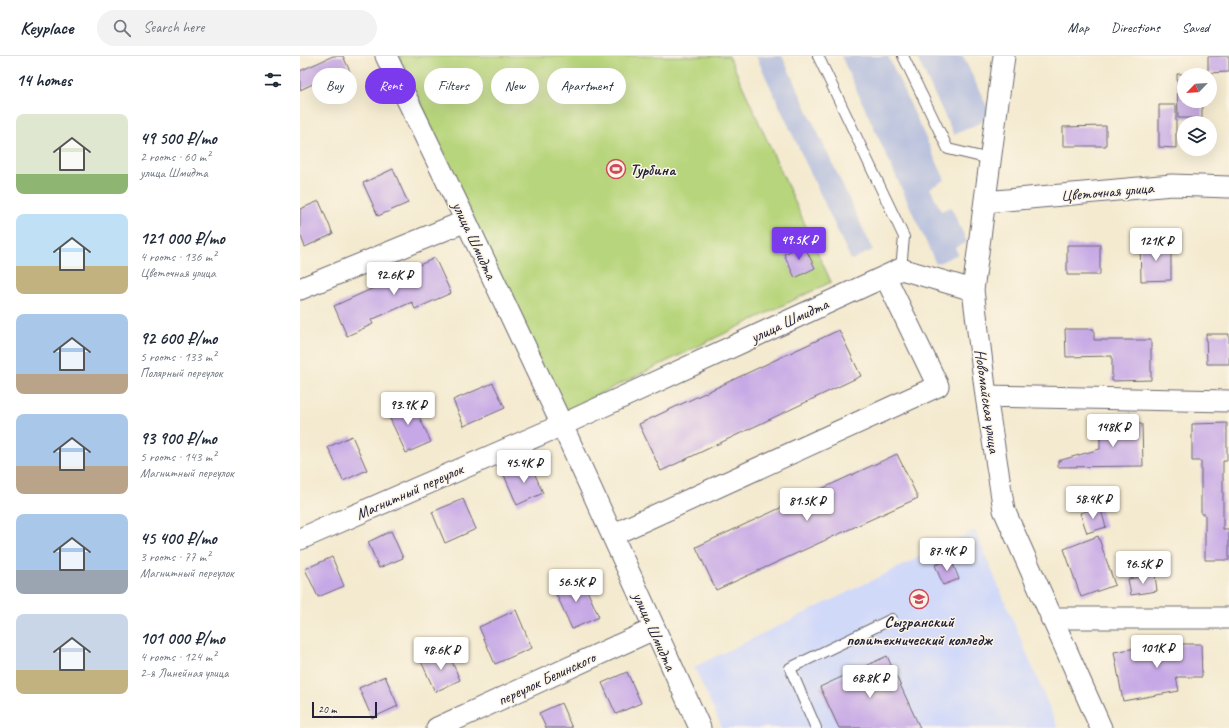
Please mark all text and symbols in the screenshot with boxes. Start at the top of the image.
search box [97,10,377,46]
text: Keyplace [20,16,73,40]
icon: search [111,17,133,39]
text: Search here [143,18,204,37]
text: Map [1068,19,1089,36]
text: Directions [1111,19,1160,36]
text: Saved [1182,19,1209,36]
chip: Buy [312,68,357,104]
chip: Rent [365,68,416,104]
chip: Filters [424,68,483,104]
chip: New [491,68,539,104]
chip: Apartment [547,68,626,104]
north arrow [1177,68,1217,108]
map controls [1177,68,1217,156]
icon: filters [262,69,284,91]
text: 14 homes [16,70,72,91]
button: layers [1177,116,1217,156]
text: 49 500 ₽/mo [140,128,217,149]
icon: home [48,130,96,178]
text: 2 rooms · 60 m² [140,149,210,165]
sports icon: Турбина [605,158,627,180]
place label: Турбина [630,160,677,180]
text: улица Шмидта [140,165,208,181]
street label: Цветочная улица [1060,178,1155,206]
street label: улица Шмидта [447,197,501,284]
pin: 49.5K ₽ [762,227,836,261]
text: 121 000 ₽/mo [140,228,225,249]
pin: 121K ₽ [1123,228,1189,262]
icon: home [48,230,96,278]
text: 49.5K ₽ [781,232,817,248]
text: 121K ₽ [1139,233,1173,249]
text: 4 rooms · 136 m² [140,249,216,265]
pin: 92.6K ₽ [357,262,431,296]
text: Цветочная улица [140,265,216,281]
text: 92.6K ₽ [376,267,412,283]
street label: улица Шмидта [746,294,833,348]
text: 92 600 ₽/mo [140,328,217,349]
icon: home [48,330,96,378]
street label: Новомайская улица [970,348,1004,456]
text: 5 rooms · 133 m² [140,349,216,365]
text: Полярный переулок [140,365,223,381]
pin: 93.9K ₽ [371,392,445,426]
text: 93.9K ₽ [390,397,426,413]
pin: 148K ₽ [1080,414,1146,448]
text: 148K ₽ [1096,419,1130,435]
text: 93 900 ₽/mo [140,428,217,449]
icon: home [48,430,96,478]
text: 5 rooms · 143 m² [140,449,216,465]
pin: 45.4K ₽ [487,450,561,484]
text: 45.4K ₽ [506,455,542,471]
street label: Магнитный переулок [353,458,468,525]
text: Магнитный переулок [140,465,234,481]
pin: 58.4K ₽ [1056,486,1130,520]
pin: 81.5K ₽ [770,488,844,522]
text: 58.4K ₽ [1075,491,1111,507]
text: 81.5K ₽ [789,493,825,509]
text: 45 400 ₽/mo [140,528,217,549]
icon: home [48,530,96,578]
pin: 87.4K ₽ [910,538,984,572]
text: 87.4K ₽ [929,543,965,559]
text: 3 rooms · 77 m² [140,549,210,565]
pin: 96.5K ₽ [1106,551,1180,585]
text: 96.5K ₽ [1125,556,1161,572]
text: Магнитный переулок [140,565,234,581]
pin: 56.5K ₽ [539,569,613,603]
text: 56.5K ₽ [558,574,594,590]
street label: улица Шмидта [628,588,681,675]
school or university icon: Сызранский политехнический колледж [908,588,930,610]
place label: Сызранский политехнический колледж [846,612,994,650]
text: 101 000 ₽/mo [140,628,225,649]
icon: home [48,630,96,678]
pin: 101K ₽ [1124,635,1190,669]
pin: 48.6K ₽ [404,637,478,671]
text: 101K ₽ [1140,640,1174,656]
text: 48.6K ₽ [423,642,459,658]
street label: переулок Белинского [494,647,601,710]
text: 4 rooms · 124 m² [140,649,216,665]
text: 2-я Линейная улица [140,665,228,681]
pin: 68.8K ₽ [833,665,907,699]
text: 68.8K ₽ [852,670,888,686]
scale bar [312,700,377,719]
text: 20 m [318,702,337,716]

